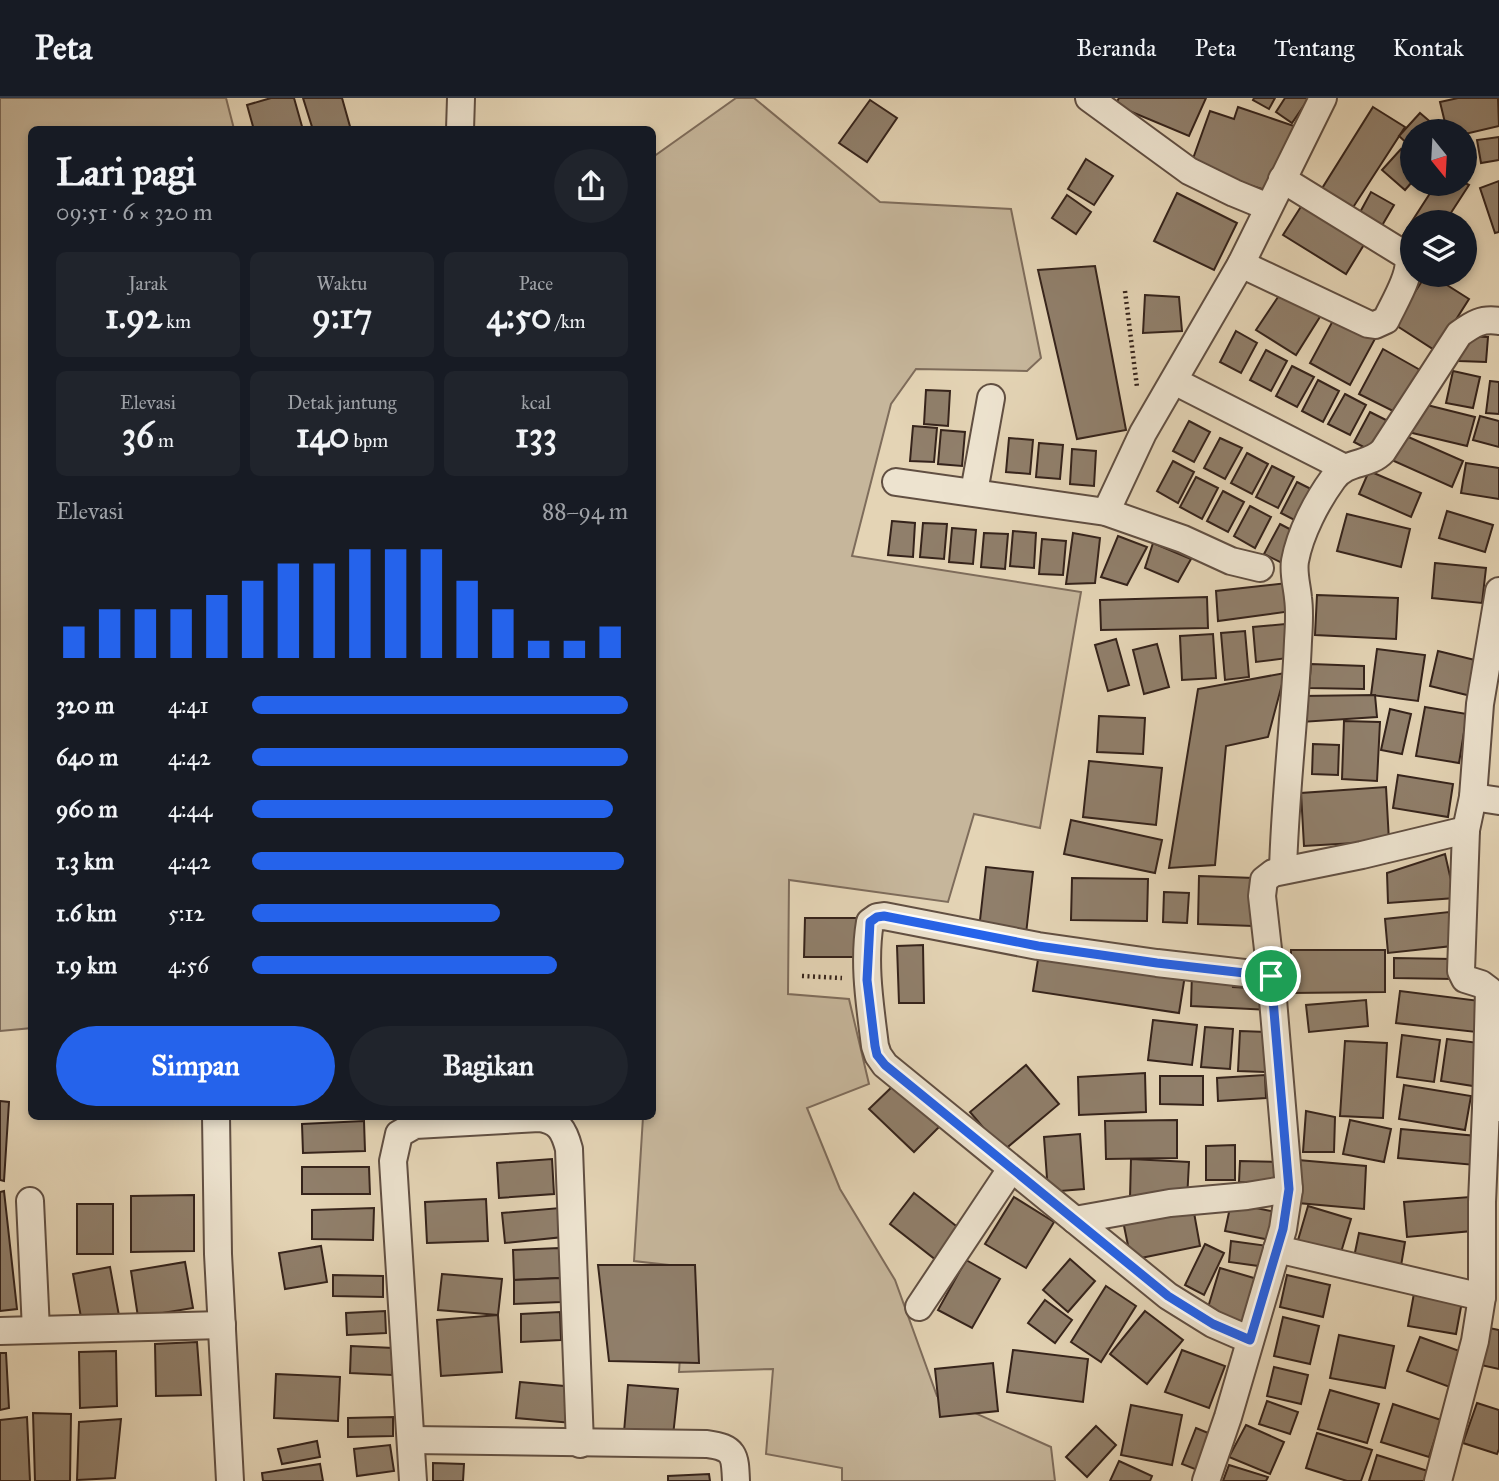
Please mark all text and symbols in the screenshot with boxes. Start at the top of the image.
text: Peta [35,28,92,68]
text: Beranda [1076,33,1156,63]
text: Peta [1194,33,1236,63]
text: Tentang [1274,33,1354,63]
text: Kontak [1392,33,1464,63]
north arrow [1400,119,1477,196]
map controls [1400,119,1477,287]
text: Lari pagi [56,149,196,195]
button: share [554,149,628,223]
text: 09:51 · 6 × 320 m [56,198,213,226]
button: layers [1400,210,1477,287]
text: Jarak [128,272,168,295]
text: Waktu [317,272,367,295]
text: Pace [519,272,553,295]
text: 1.92 [105,295,162,338]
text: 9:17 [312,295,372,338]
text: 4:50 [487,295,551,338]
text: km [162,310,191,333]
text: /km [551,310,585,333]
text: Elevasi [120,391,176,414]
text: Detak jantung [287,391,397,414]
text: kcal [521,391,551,414]
text: 36 [122,414,154,457]
text: 140 [296,414,349,457]
text: 133 [515,414,557,457]
text: m [154,429,174,452]
text: bpm [349,429,388,452]
text: Elevasi [56,497,124,525]
text: 88–94 m [542,497,628,525]
text: 320 m [56,691,114,719]
text: 4:41 [168,691,209,719]
text: 640 m [56,743,118,771]
text: 4:42 [168,743,211,771]
text: 960 m [56,795,118,823]
text: 4:44 [168,795,212,823]
text: 1.3 km [56,847,114,875]
text: 4:42 [168,847,211,875]
text: 1.6 km [56,899,117,927]
text: 5:12 [168,899,205,927]
pin [1241,946,1301,1006]
text: 1.9 km [56,951,117,979]
text: 4:56 [168,951,209,979]
icon: arrive [1252,957,1290,995]
button: Simpan [56,1026,335,1106]
button: Bagikan [349,1026,628,1106]

